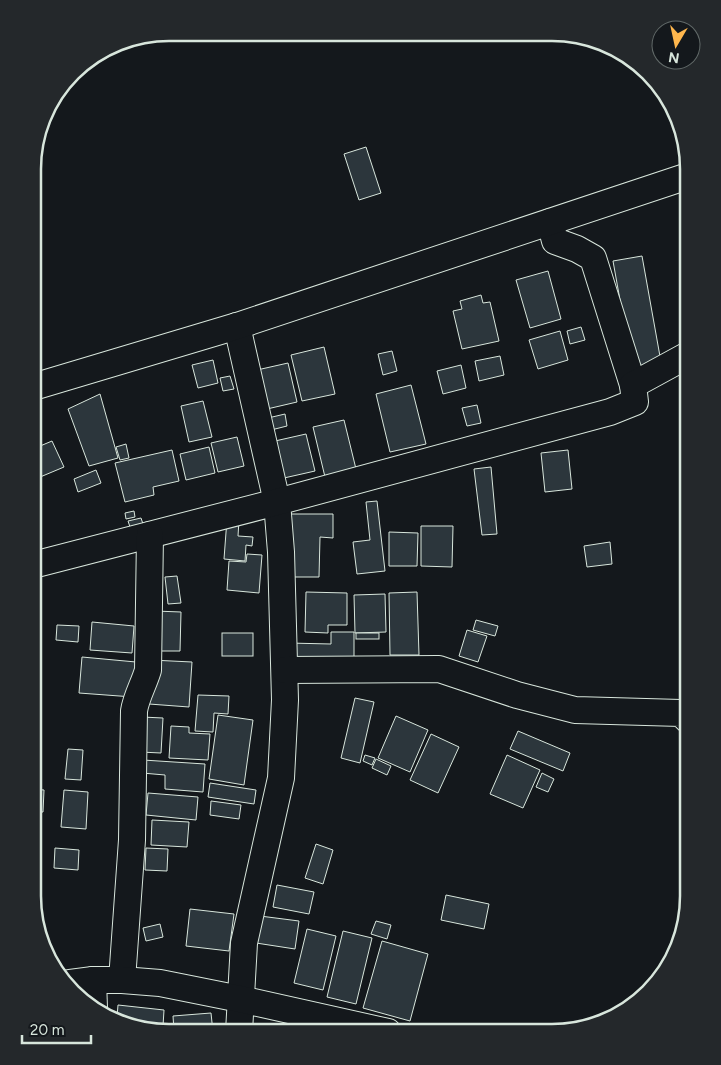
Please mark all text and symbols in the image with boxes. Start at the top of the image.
north arrow [651,20,701,70]
text: N [667,48,681,67]
scale bar [22,1012,91,1044]
text: 20 m [30,1021,64,1039]

